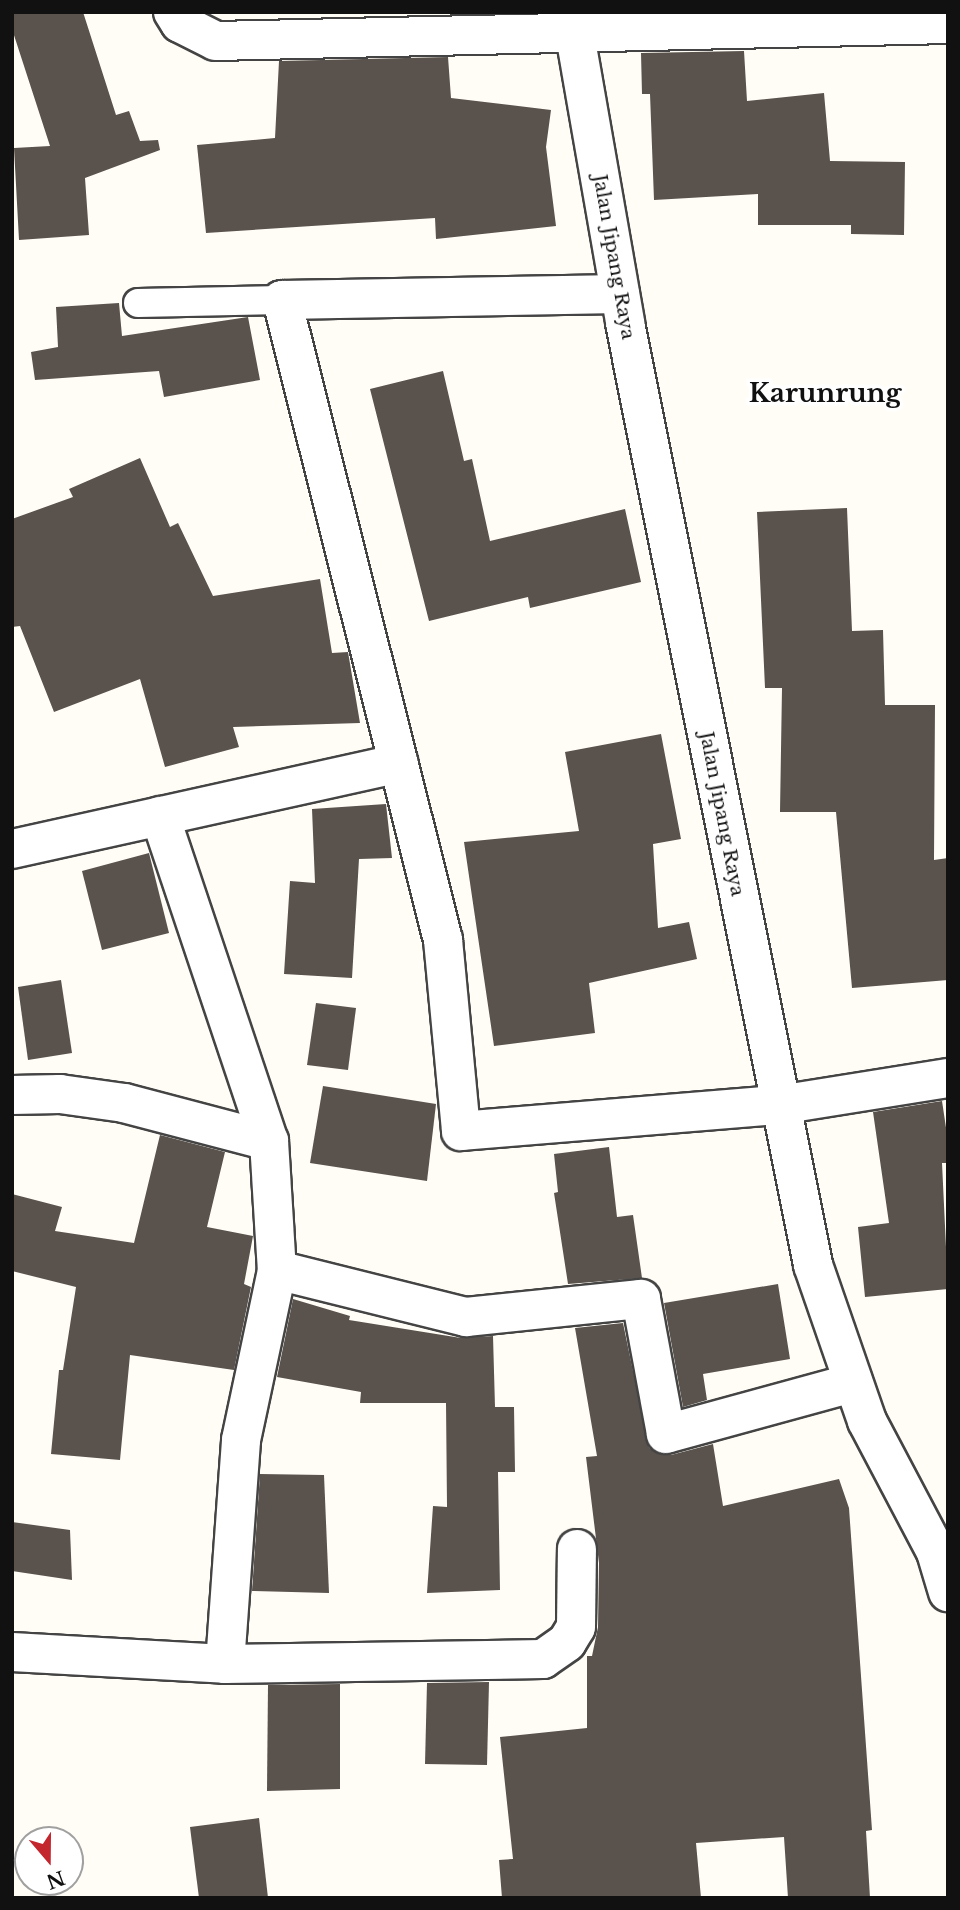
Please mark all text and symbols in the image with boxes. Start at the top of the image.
street label: Jalan Jipang Raya [588,173,640,341]
district label: Karunrung [749,378,901,410]
street label: Jalan Jipang Raya [695,730,749,898]
north arrow [14,1826,84,1896]
text: N [43,1865,68,1893]

